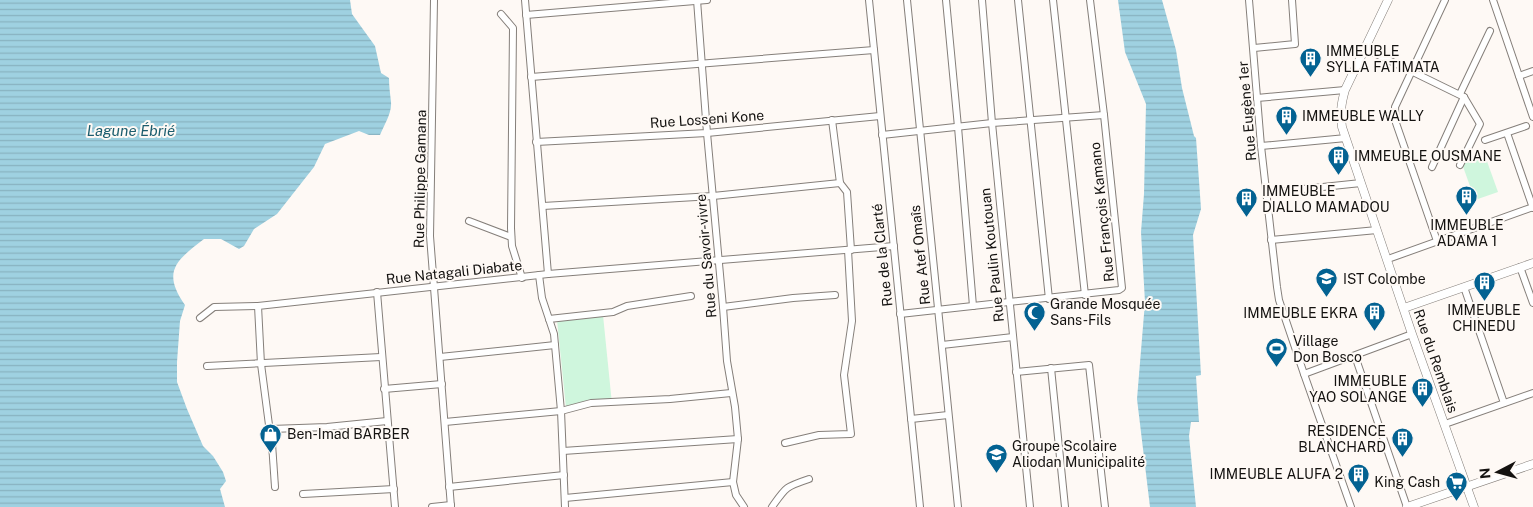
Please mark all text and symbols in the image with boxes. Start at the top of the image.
place label: IMMEUBLE SYLLA FATIMATA [1326,43,1440,75]
building icon: IMMEUBLE SYLLA FATIMATA [1298,47,1322,78]
street label: Rue Eugène 1er [1235,60,1259,162]
building icon: IMMEUBLE WALLY [1274,104,1298,135]
street label: Rue Losseni Kone [649,107,765,131]
place label: IMMEUBLE WALLY [1302,108,1424,124]
street label: Rue Philippe Gamana [411,110,429,248]
water label: Lagune Ébrié [87,122,175,139]
street label: Rue François Kamano [1087,141,1117,283]
building icon: IMMEUBLE OUSMANE [1326,144,1350,175]
place label: IMMEUBLE OUSMANE [1354,148,1502,164]
place label: IMMEUBLE DIALLO MAMADOU [1262,183,1389,215]
building icon: IMMEUBLE ADAMA 1 [1455,185,1479,216]
street label: Rue Paulin Koutouan [977,187,1007,323]
building icon: IMMEUBLE DIALLO MAMADOU [1234,187,1258,218]
street label: Rue du Savoir-vivre [693,193,719,319]
street label: Rue de la Clarté [869,203,895,307]
street label: Rue Atef Omaîs [907,204,933,306]
place label: IMMEUBLE ADAMA 1 [1430,217,1504,249]
street label: Rue Natagali Diabate [385,257,523,287]
school or university icon: IST Colombe [1315,267,1339,298]
building icon: IMMEUBLE CHINEDU [1472,270,1496,301]
place label: IST Colombe [1343,271,1426,287]
place label: Grande Mosquée Sans-Fils [1050,296,1161,328]
mosque icon: Grande Mosquée Sans-Fils [1022,300,1046,331]
building icon: IMMEUBLE EKRA [1362,301,1386,332]
place label: IMMEUBLE CHINEDU [1447,302,1521,334]
place label: IMMEUBLE EKRA [1243,305,1358,321]
street label: Rue du Remblais [1411,307,1461,415]
place label: Village Don Bosco [1293,333,1362,365]
sports icon: Village Don Bosco [1265,337,1289,368]
place label: IMMEUBLE YAO SOLANGE [1309,373,1407,405]
building icon: IMMEUBLE YAO SOLANGE [1411,377,1435,408]
shop icon: Ben-Imad BARBER [259,422,283,453]
place label: RESIDENCE BLANCHARD [1298,423,1386,455]
place label: Ben-Imad BARBER [287,426,410,442]
building icon: RESIDENCE BLANCHARD [1390,427,1414,458]
place label: Groupe Scolaire Aliodan Municipalité [1012,438,1145,470]
school or university icon: Groupe Scolaire Aliodan Municipalité [984,442,1008,473]
north arrow [1473,447,1523,497]
building icon: IMMEUBLE ALUFA 2 [1347,462,1371,493]
place label: IMMEUBLE ALUFA 2 [1209,466,1343,482]
text: N [1477,467,1494,480]
supermarket icon: King Cash [1444,470,1468,501]
place label: King Cash [1374,474,1440,490]

